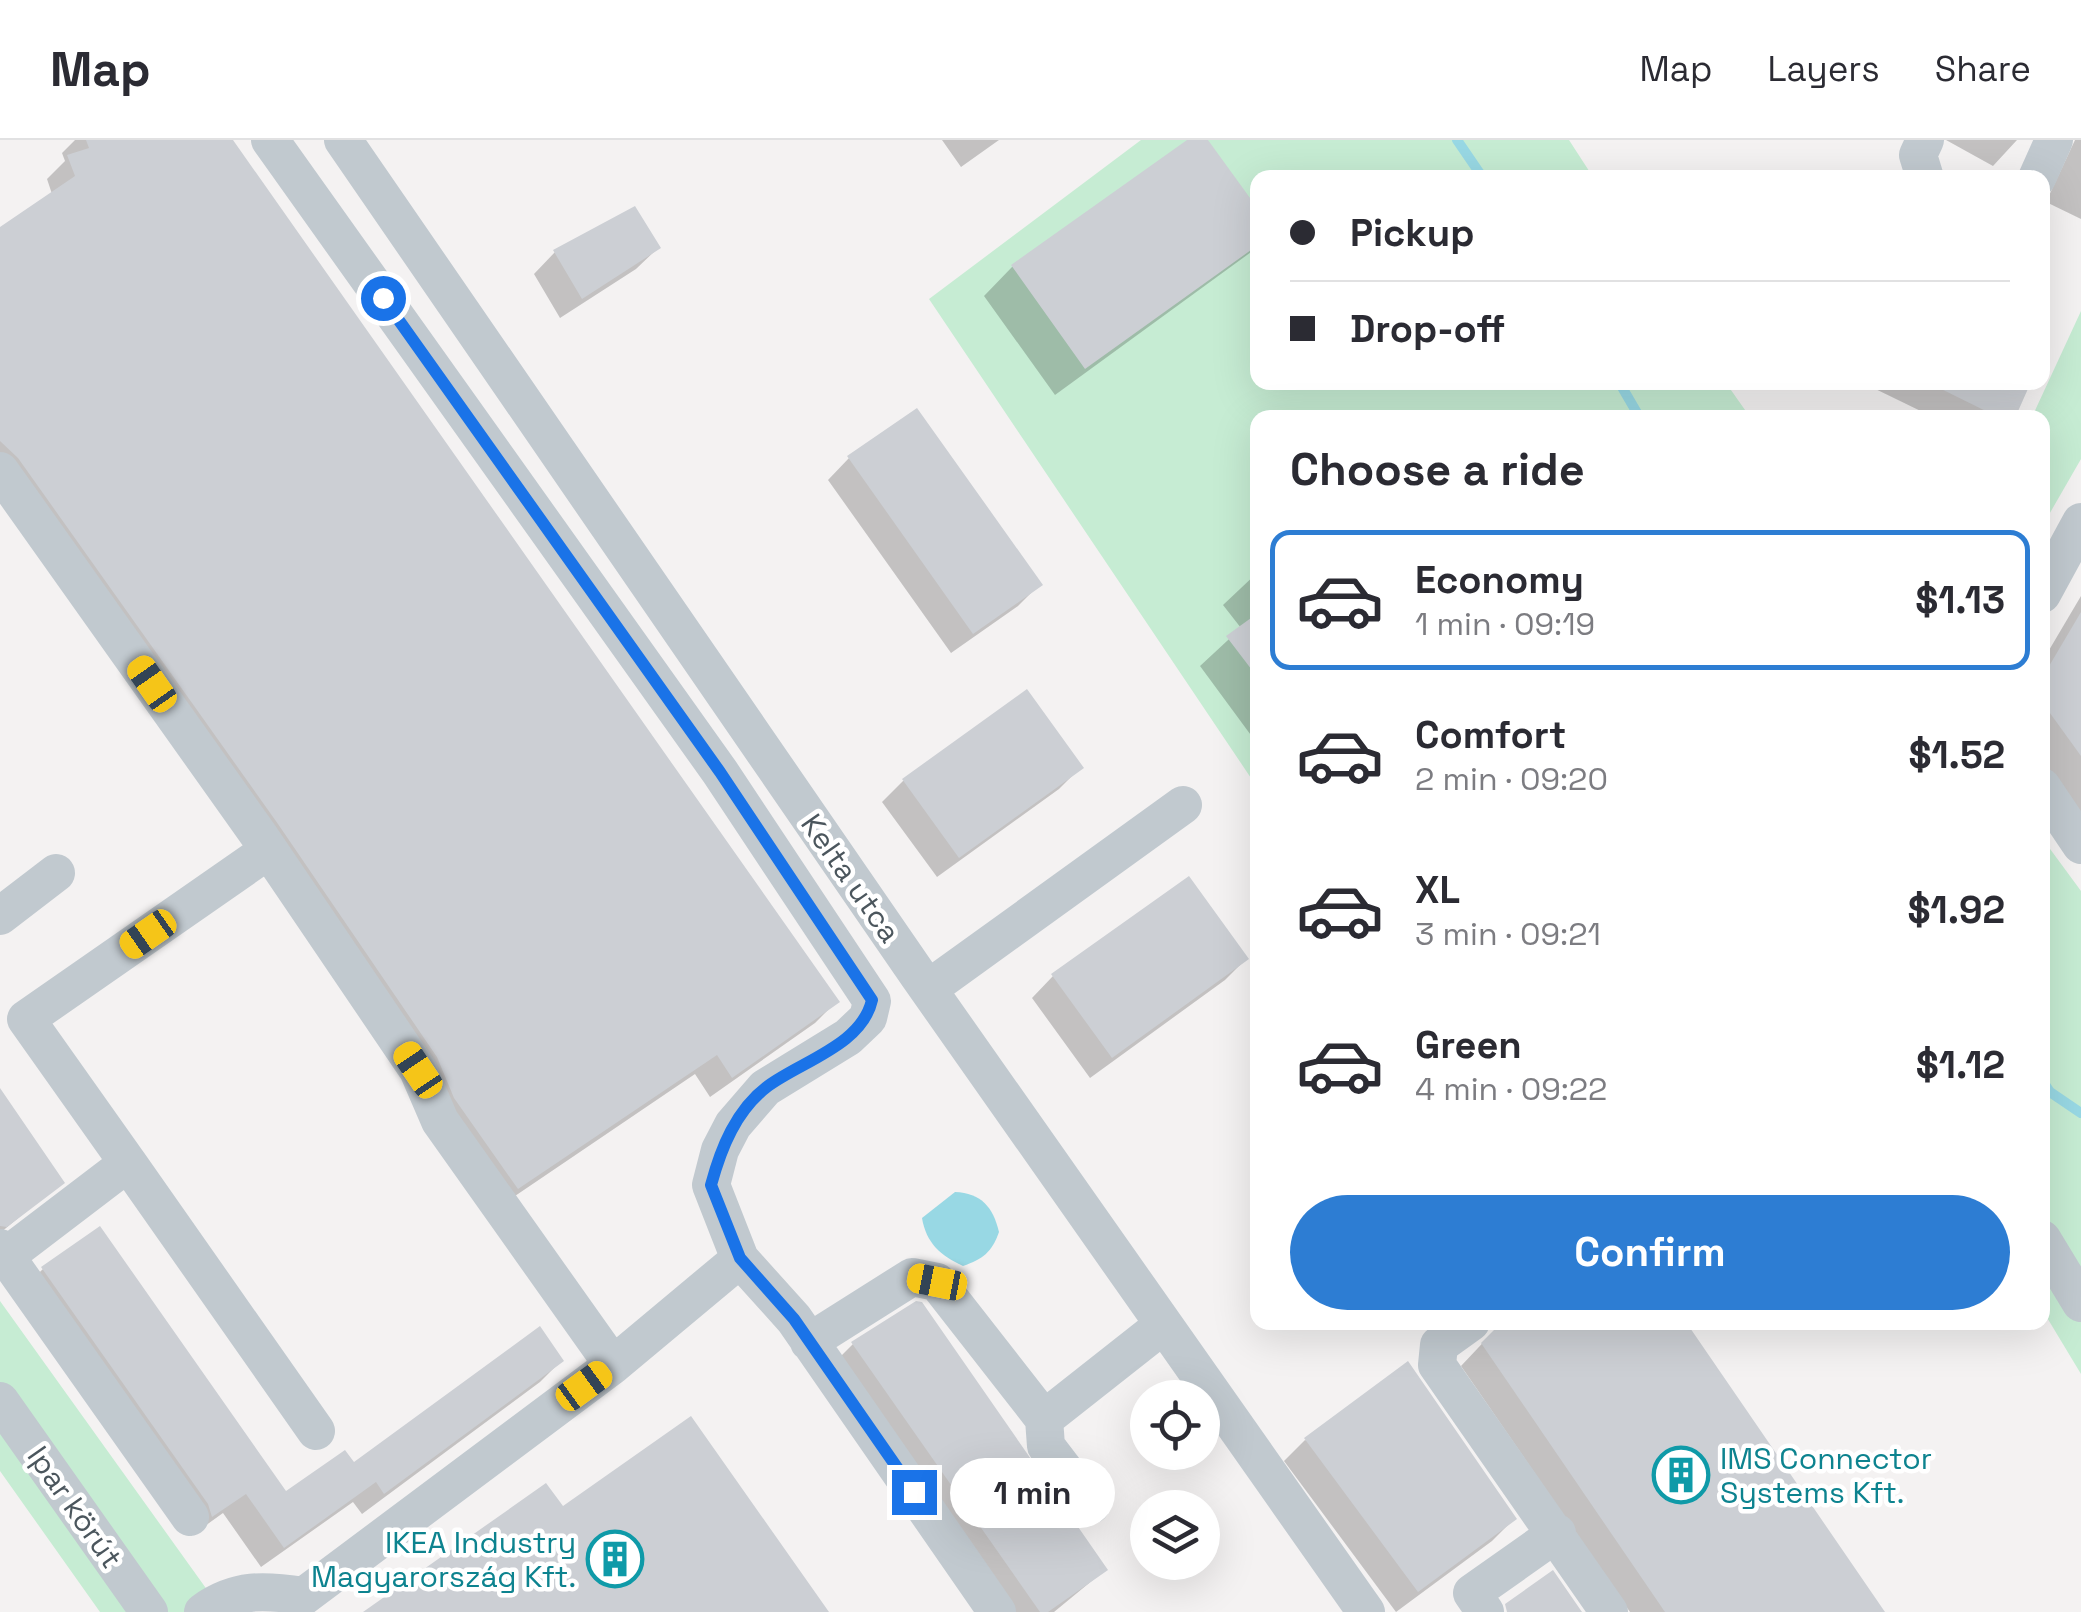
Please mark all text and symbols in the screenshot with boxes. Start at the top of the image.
text: Map [50,39,151,100]
text: Map [1639,47,1712,91]
text: Layers [1767,47,1880,91]
text: Share [1935,47,2031,91]
text: Pickup [1350,209,1474,257]
route start [361,276,406,321]
text: Drop-off [1350,305,1505,353]
text: Choose a ride [1290,441,1585,498]
icon: car [1295,555,1385,645]
text: Economy [1415,556,1584,604]
text: $1.13 [1915,576,2005,624]
text: 1 min · 09:19 [1415,604,1595,644]
car [123,651,181,717]
icon: car [1295,710,1385,800]
text: Comfort [1415,711,1566,759]
text: $1.52 [1908,731,2005,779]
text: 2 min · 09:20 [1415,759,1608,799]
street label: Kelta utca [792,806,910,950]
icon: car [1295,865,1385,955]
text: XL [1415,866,1460,914]
text: $1.92 [1907,886,2005,934]
car [115,905,181,963]
text: 3 min · 09:21 [1415,914,1601,954]
icon: car [1295,1020,1385,1110]
text: Green [1415,1021,1522,1069]
car [389,1037,447,1103]
text: $1.12 [1916,1041,2005,1089]
text: 4 min · 09:22 [1415,1069,1607,1109]
button: Confirm [1290,1195,2010,1310]
car [905,1262,969,1302]
car [551,1356,617,1416]
map controls [1130,1380,1220,1580]
button: locate [1130,1380,1220,1470]
street label: Ipar körút [19,1438,131,1576]
place label: IMS Connector Systems Kft. [1720,1439,1932,1512]
building icon: IMS Connector Systems Kft. [1651,1445,1711,1505]
callout: 1 min [949,1457,1114,1527]
route end [892,1470,937,1515]
text: 1 min [993,1473,1072,1513]
button: layers [1130,1490,1220,1580]
place label: IKEA Industry Magyarország Kft. [311,1523,576,1596]
building icon: IKEA Industry Magyarország Kft. [585,1529,645,1589]

